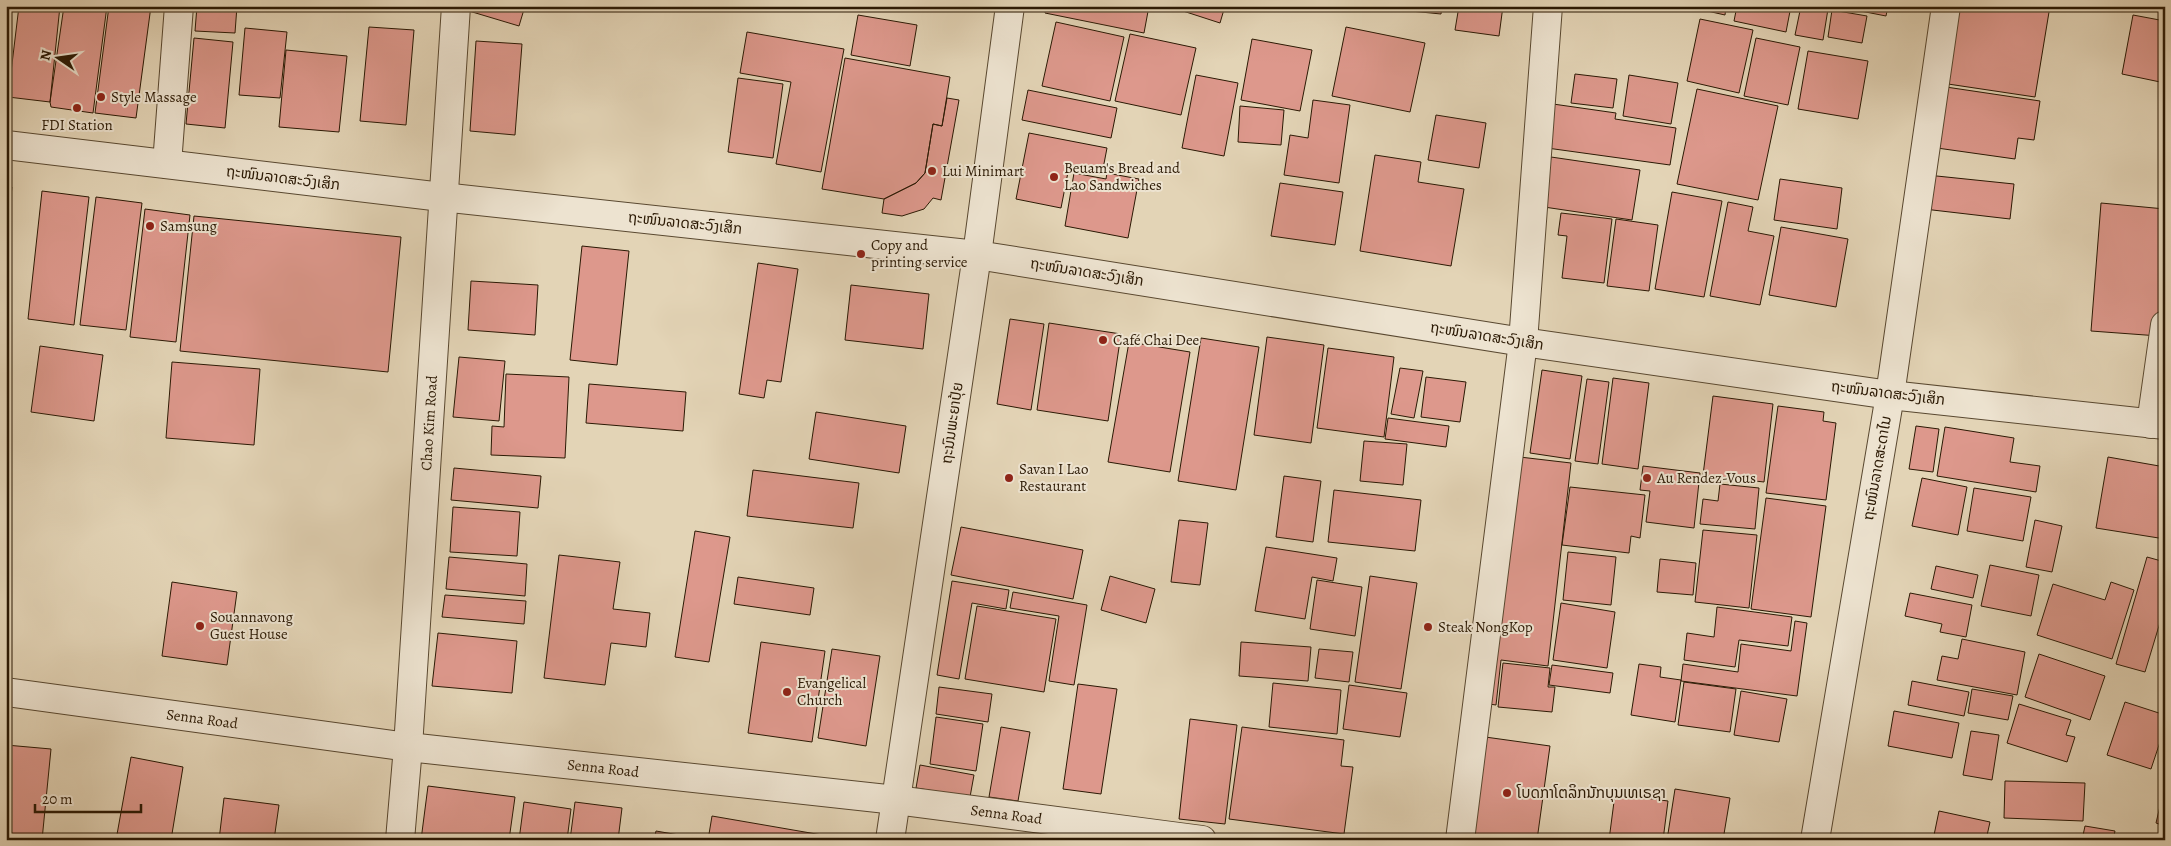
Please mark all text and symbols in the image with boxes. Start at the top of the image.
north arrow [32,32,82,82]
text: N [35,48,56,62]
place label: Style Massage [111,87,197,107]
marker: Style Massage [95,91,107,103]
marker: FDI Station [71,102,83,114]
place label: FDI Station [41,115,113,135]
place label: Beuam's Bread and Lao Sandwiches [1064,158,1181,195]
street label: ຖະໜົນລາດສະວົງເສິກ [225,161,341,195]
place label: Lui Minimart [942,161,1024,181]
marker: Lui Minimart [926,165,938,177]
marker: Beuam's Bread and Lao Sandwiches [1048,171,1060,183]
street label: ຖະໜົນລາດສະວົງເສິກ [627,207,743,239]
place label: Samsung [160,216,217,236]
marker: Samsung [144,220,156,232]
place label: Copy and printing service [871,235,968,272]
marker: Copy and printing service [855,248,867,260]
street label: ຖະໜົນລາດສະວົງເສິກ [1029,253,1145,291]
street label: ຖະໜົນລາດສະວົງເສິກ [1429,317,1545,355]
place label: Café Chai Dee [1113,330,1200,350]
marker: Café Chai Dee [1097,334,1109,346]
street label: Chao Kim Road [416,374,442,471]
street label: ຖະໜົນລາດສະວົງເສິກ [1830,376,1946,410]
street label: ຖະນົນພະຍາປຸ້ຍ [936,381,968,465]
street label: ຖະໜົນລາດສະດາໄນ [1858,414,1896,522]
place label: Savan I Lao Restaurant [1019,459,1088,496]
place label: Au Rendez-Vous [1656,468,1756,488]
marker: Savan I Lao Restaurant [1003,472,1015,484]
marker: Au Rendez-Vous [1641,472,1653,484]
place label: Souannavong Guest House [210,607,293,644]
place label: Steak NongKop [1438,617,1533,637]
marker: Souannavong Guest House [194,620,206,632]
marker: Steak NongKop [1422,621,1434,633]
place label: Evangelical Church [797,673,866,710]
marker: Evangelical Church [781,686,793,698]
street label: Senna Road [165,704,240,734]
street label: Senna Road [566,754,641,782]
scale bar [35,781,141,813]
place label: ໂບດກາໂຕລິກນັກບຸນເທເຣຊາ [1516,783,1666,803]
marker: ໂບດກາໂຕລິກນັກບຸນເທເຣຊາ [1501,787,1513,799]
text: 20 m [42,789,73,809]
street label: Senna Road [969,800,1044,829]

